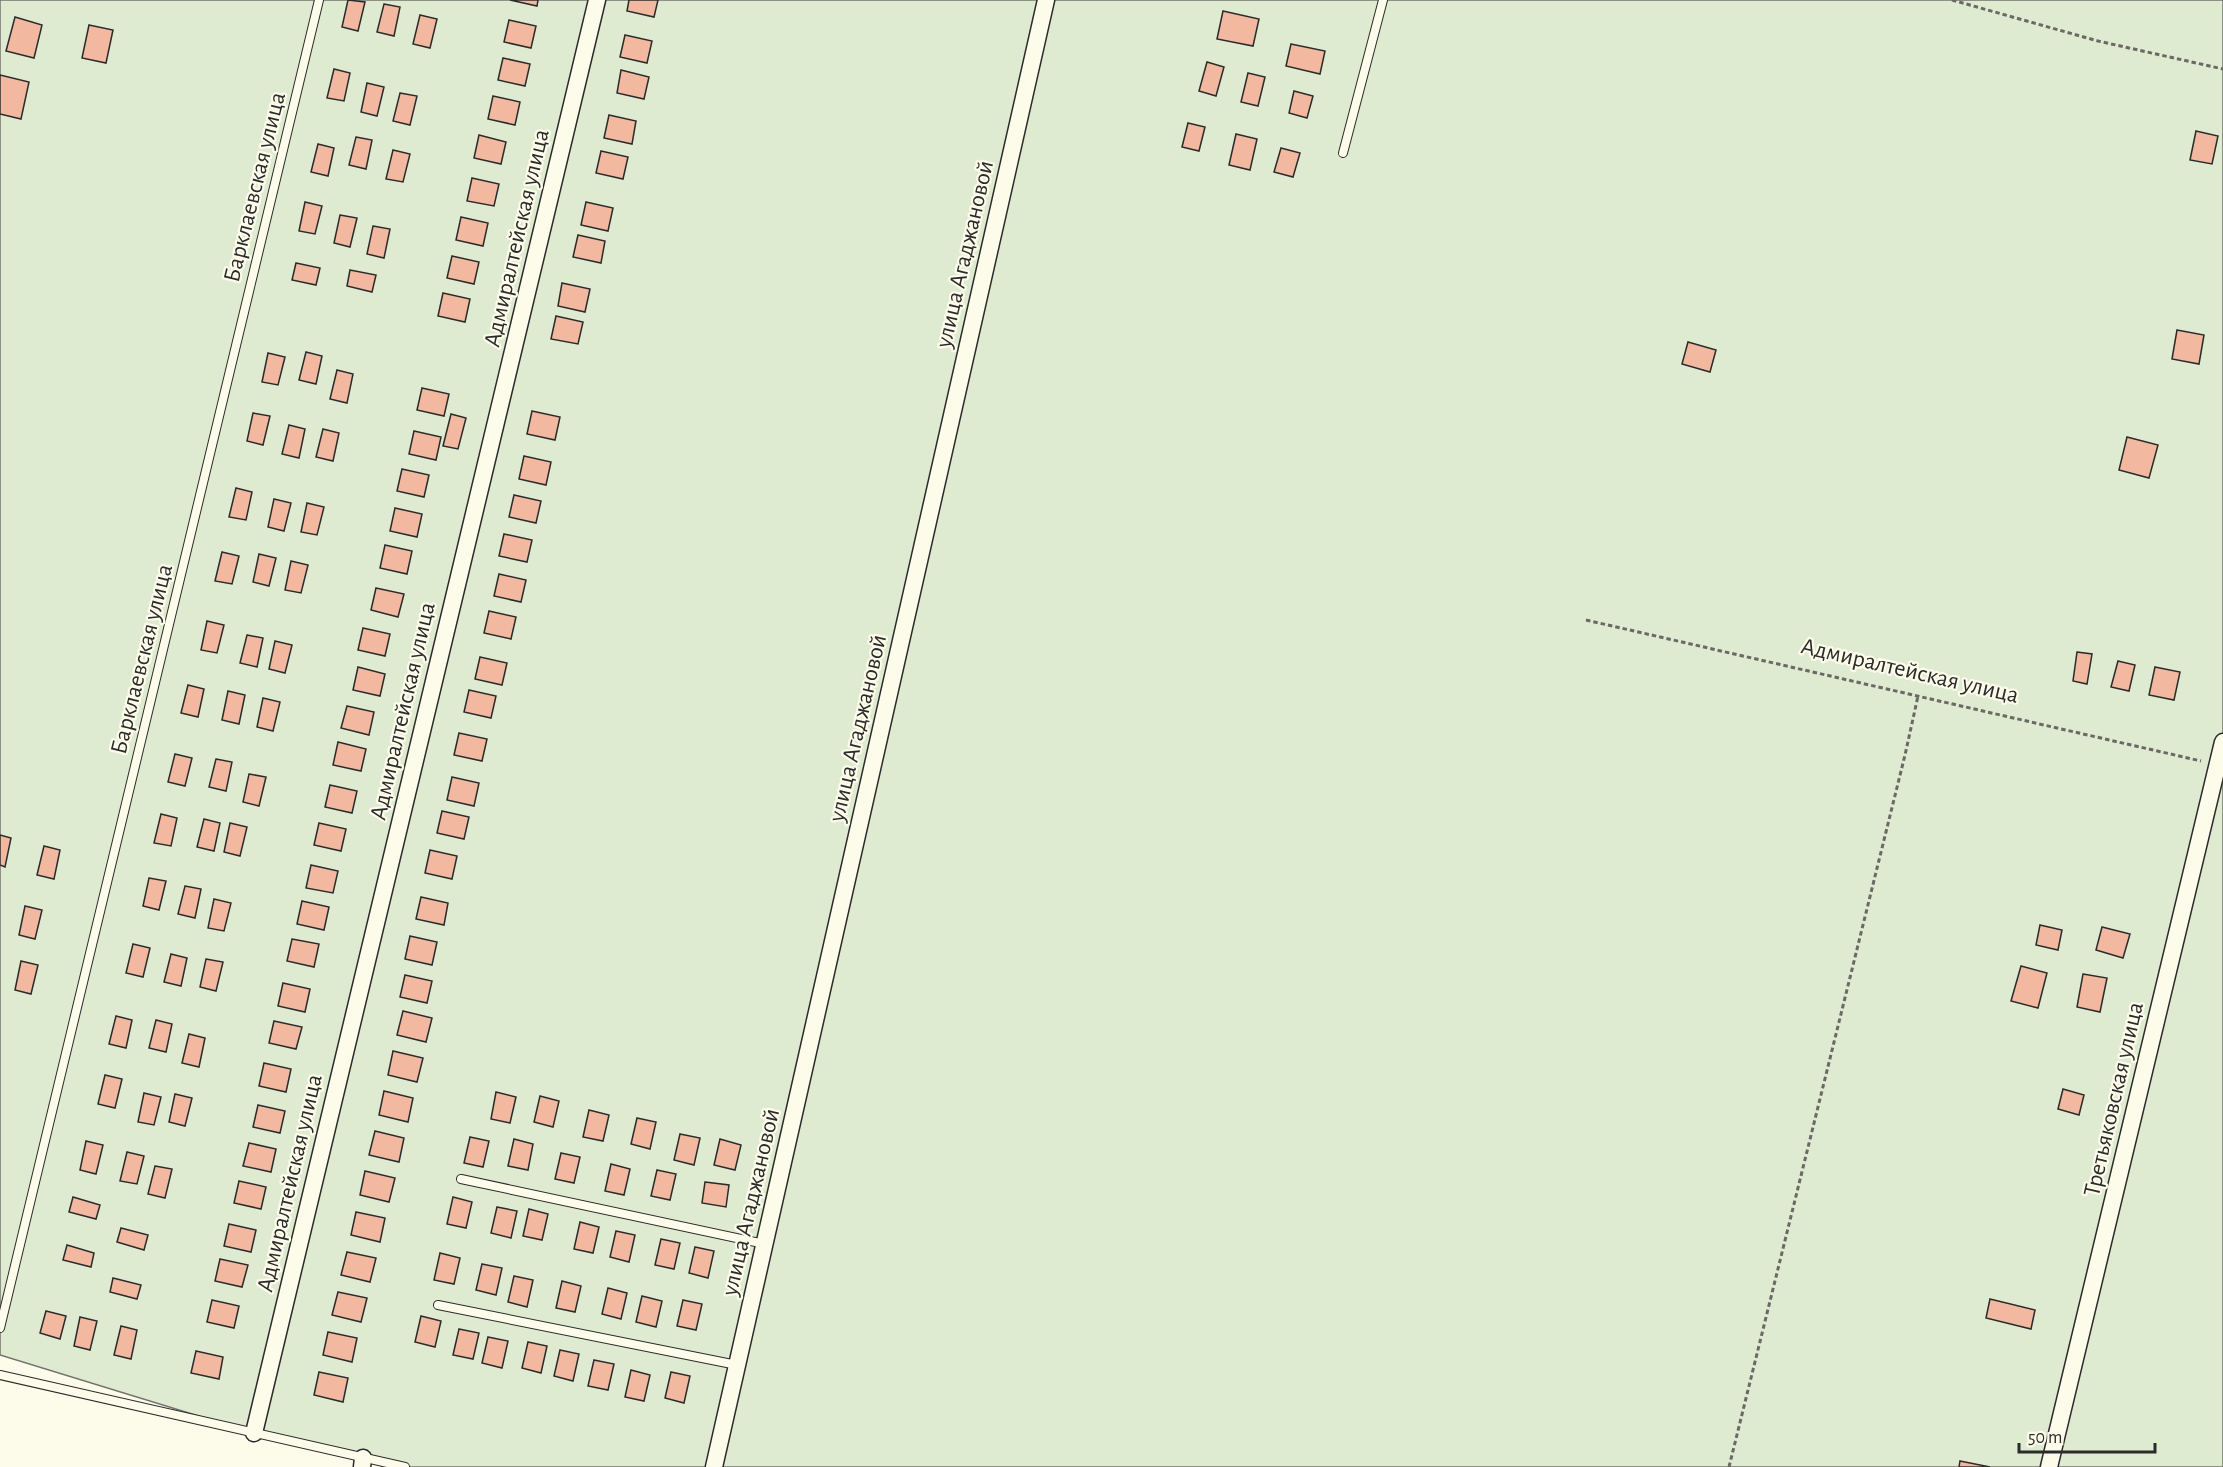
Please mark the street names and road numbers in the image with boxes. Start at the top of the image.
street label: Барклаевская улица [220,90,290,285]
street label: Адмиралтейская улица [480,127,554,349]
street label: улица Агаджановой [932,158,998,351]
street label: Барклаевская улица [107,562,177,757]
street label: Адмиралтейская улица [366,600,440,822]
street label: улица Агаджановой [825,632,891,825]
street label: Адмиралтейская улица [1799,634,2021,708]
street label: Третьяковская улица [2080,1000,2148,1199]
street label: Адмиралтейская улица [253,1072,327,1294]
street label: улица Агаджановой [718,1106,784,1299]

